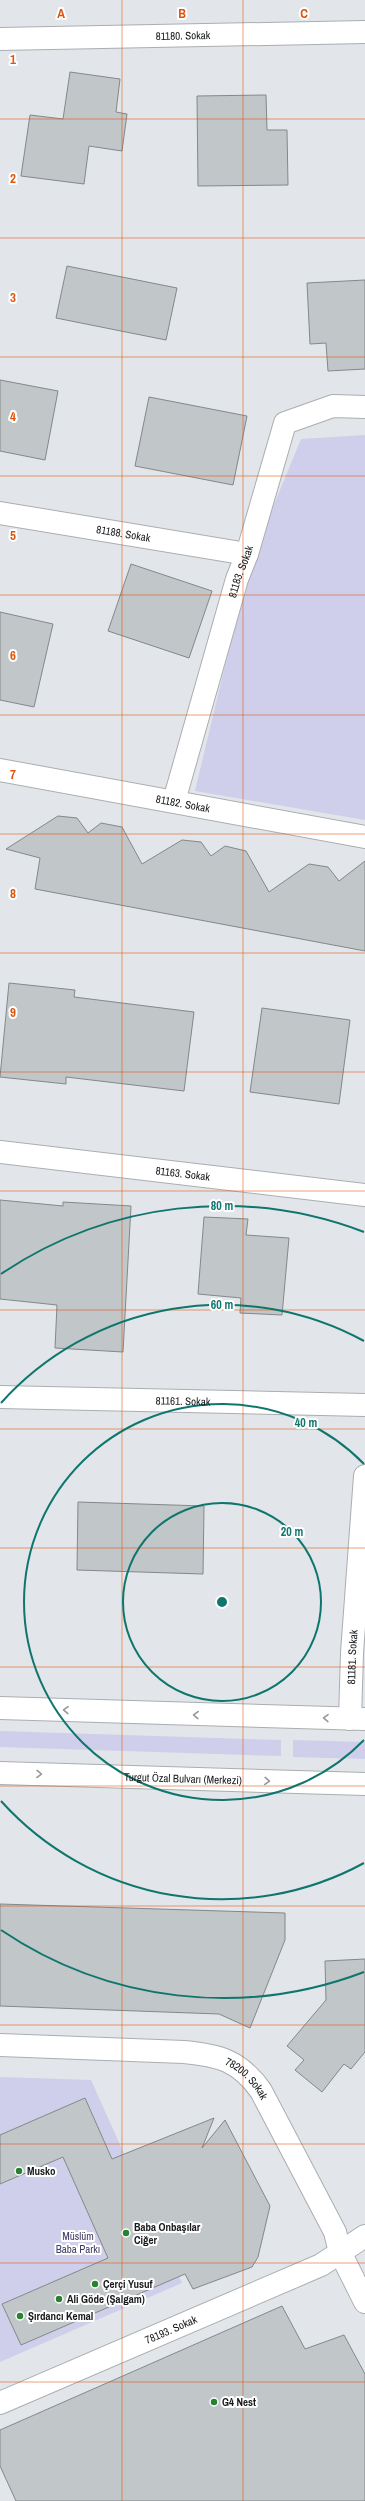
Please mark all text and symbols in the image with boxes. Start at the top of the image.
text: A [57,5,65,22]
text: B [178,5,186,22]
text: C [300,5,308,22]
street label: 81180. Sokak [156,28,211,43]
text: 1 [10,51,16,68]
text: 2 [10,170,16,187]
text: 3 [10,289,16,306]
text: 4 [10,408,16,425]
street label: 81188. Sokak [95,522,152,545]
text: 5 [10,527,16,544]
street label: 81183. Sokak [225,543,256,599]
text: 6 [10,647,16,664]
text: 7 [10,766,16,783]
street label: 81182. Sokak [155,792,212,815]
text: 8 [10,885,16,902]
text: 9 [10,1004,16,1021]
street label: 81163. Sokak [155,1163,211,1184]
text: 80 m [211,1198,233,1214]
text: 60 m [211,1297,233,1313]
street label: 81161. Sokak [155,1393,211,1409]
text: 40 m [295,1415,317,1431]
text: 20 m [281,1524,303,1540]
centre of rings [215,1595,229,1609]
street label: 81181. Sokak [344,1629,361,1685]
one-way arrow [63,1706,69,1715]
one-way arrow [193,1710,199,1719]
one-way arrow [323,1714,329,1722]
one-way arrow [36,1770,42,1778]
street label: Turgut Özal Bulvarı (Merkezi) [124,1770,242,1787]
one-way arrow [264,1777,270,1785]
street label: 78200. Sokak [223,2054,271,2102]
place label: Musko [27,2164,56,2178]
marker: Musko [14,2166,24,2176]
place label: Baba Onbaşılar Ciğer [134,2220,201,2247]
marker: Baba Onbaşılar Ciğer [121,2228,131,2238]
park label: Müslüm Baba Parkı [56,2229,100,2256]
place label: Çerçi Yusuf [103,2277,152,2291]
marker: Çerçi Yusuf [90,2279,100,2289]
place label: Ali Göde (Şalgam) [67,2292,145,2306]
marker: Ali Göde (Şalgam) [54,2294,64,2304]
place label: Şırdancı Kemal [28,2309,93,2323]
marker: Şırdancı Kemal [15,2311,25,2321]
street label: 78193. Sokak [143,2312,199,2347]
place label: G4 Nest [222,2395,256,2409]
marker: G4 Nest [209,2397,219,2407]

